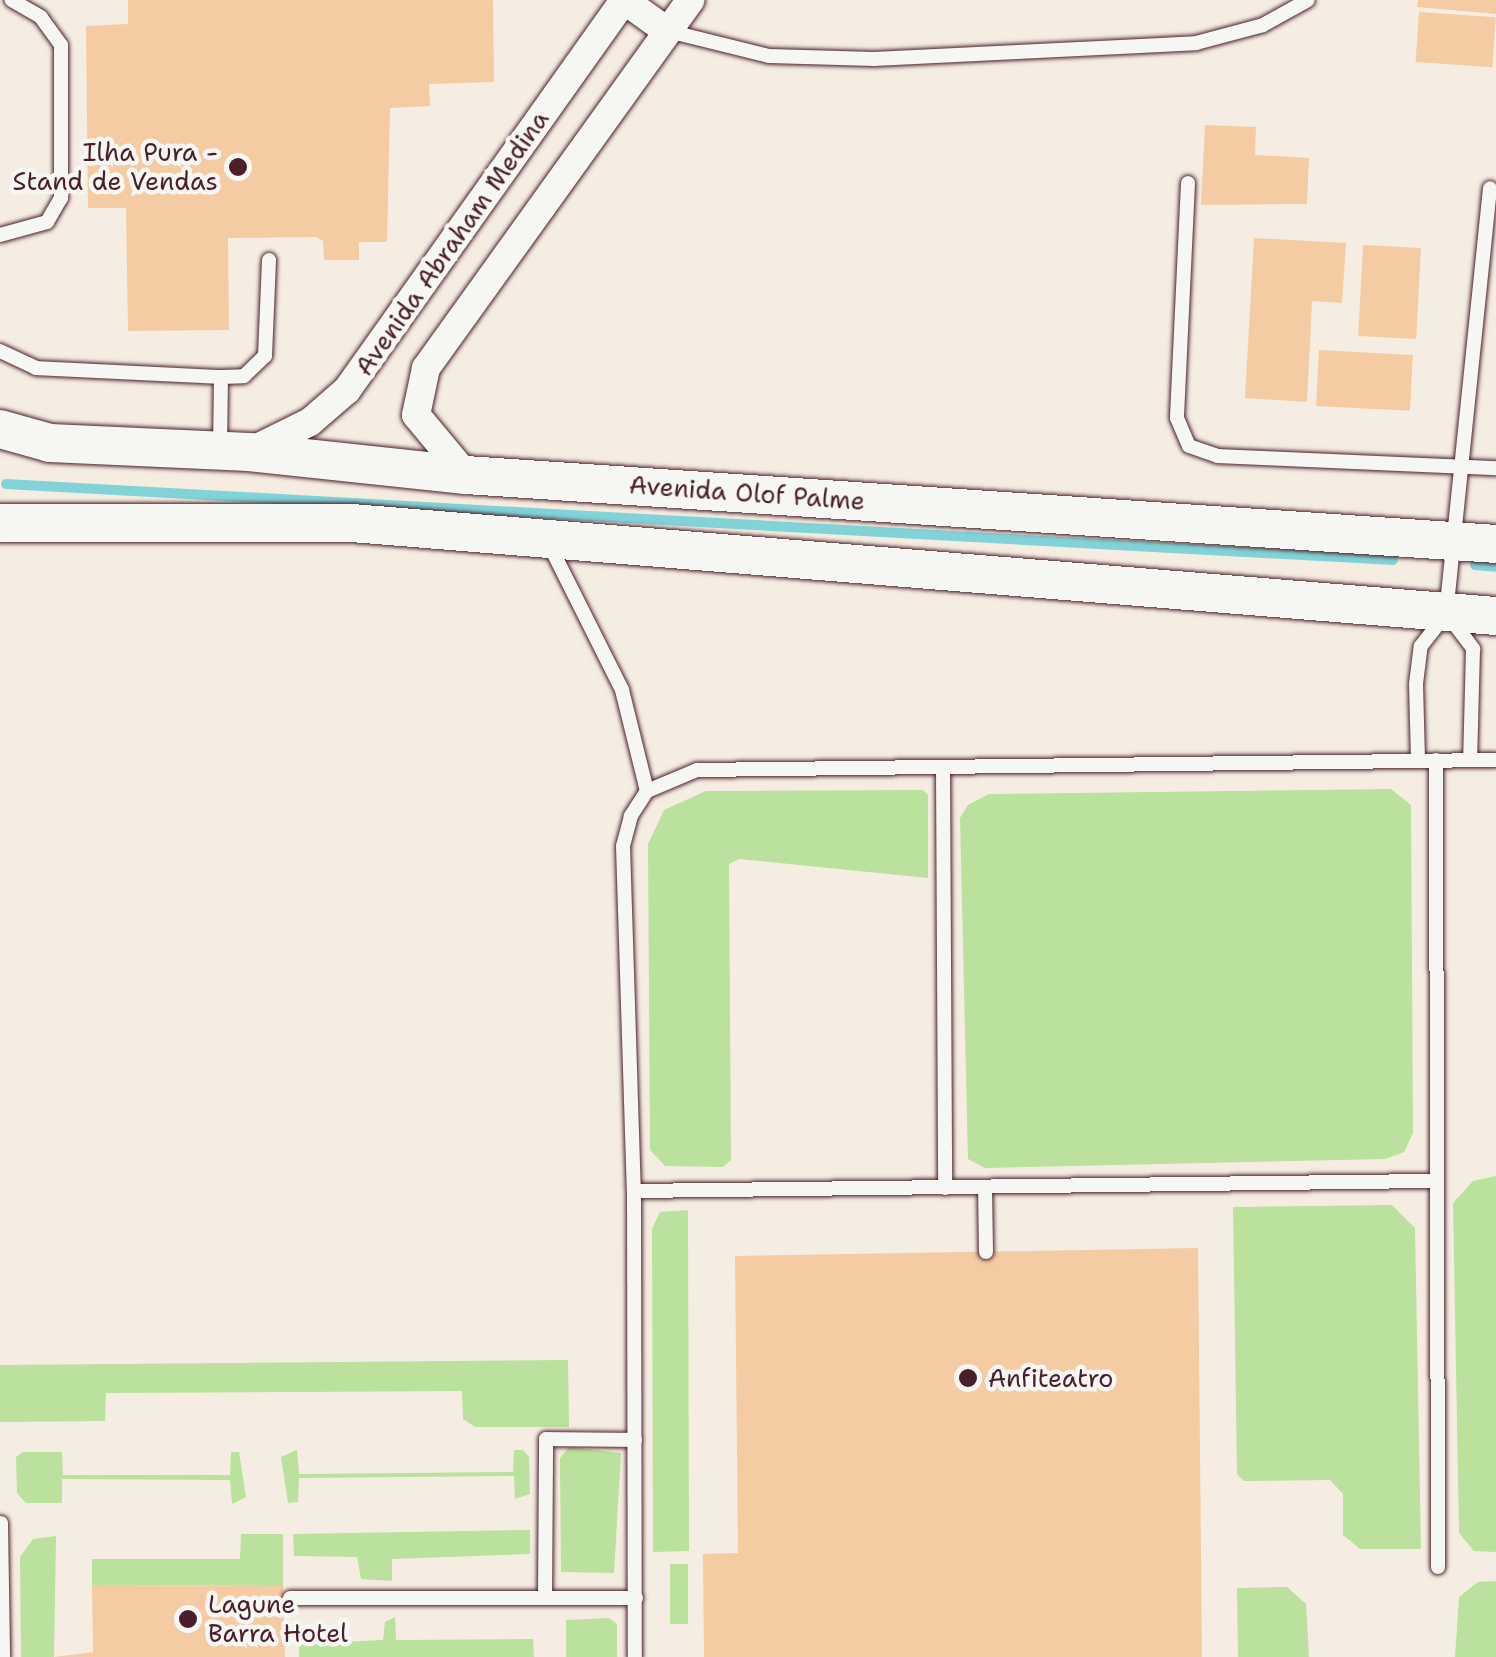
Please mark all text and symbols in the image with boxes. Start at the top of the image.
street label: Avenida Abraham Medina [349,105,555,381]
place label: Ilha Pura - Stand de Vendas [13,138,218,197]
marker: Ilha Pura - Stand de Vendas [227,156,249,178]
street label: Avenida Olof Palme [628,470,866,516]
place label: Anfiteatro [988,1363,1113,1393]
marker: Anfiteatro [957,1367,979,1389]
place label: Lagune Barra Hotel [208,1590,348,1649]
marker: Lagune Barra Hotel [177,1608,199,1630]

